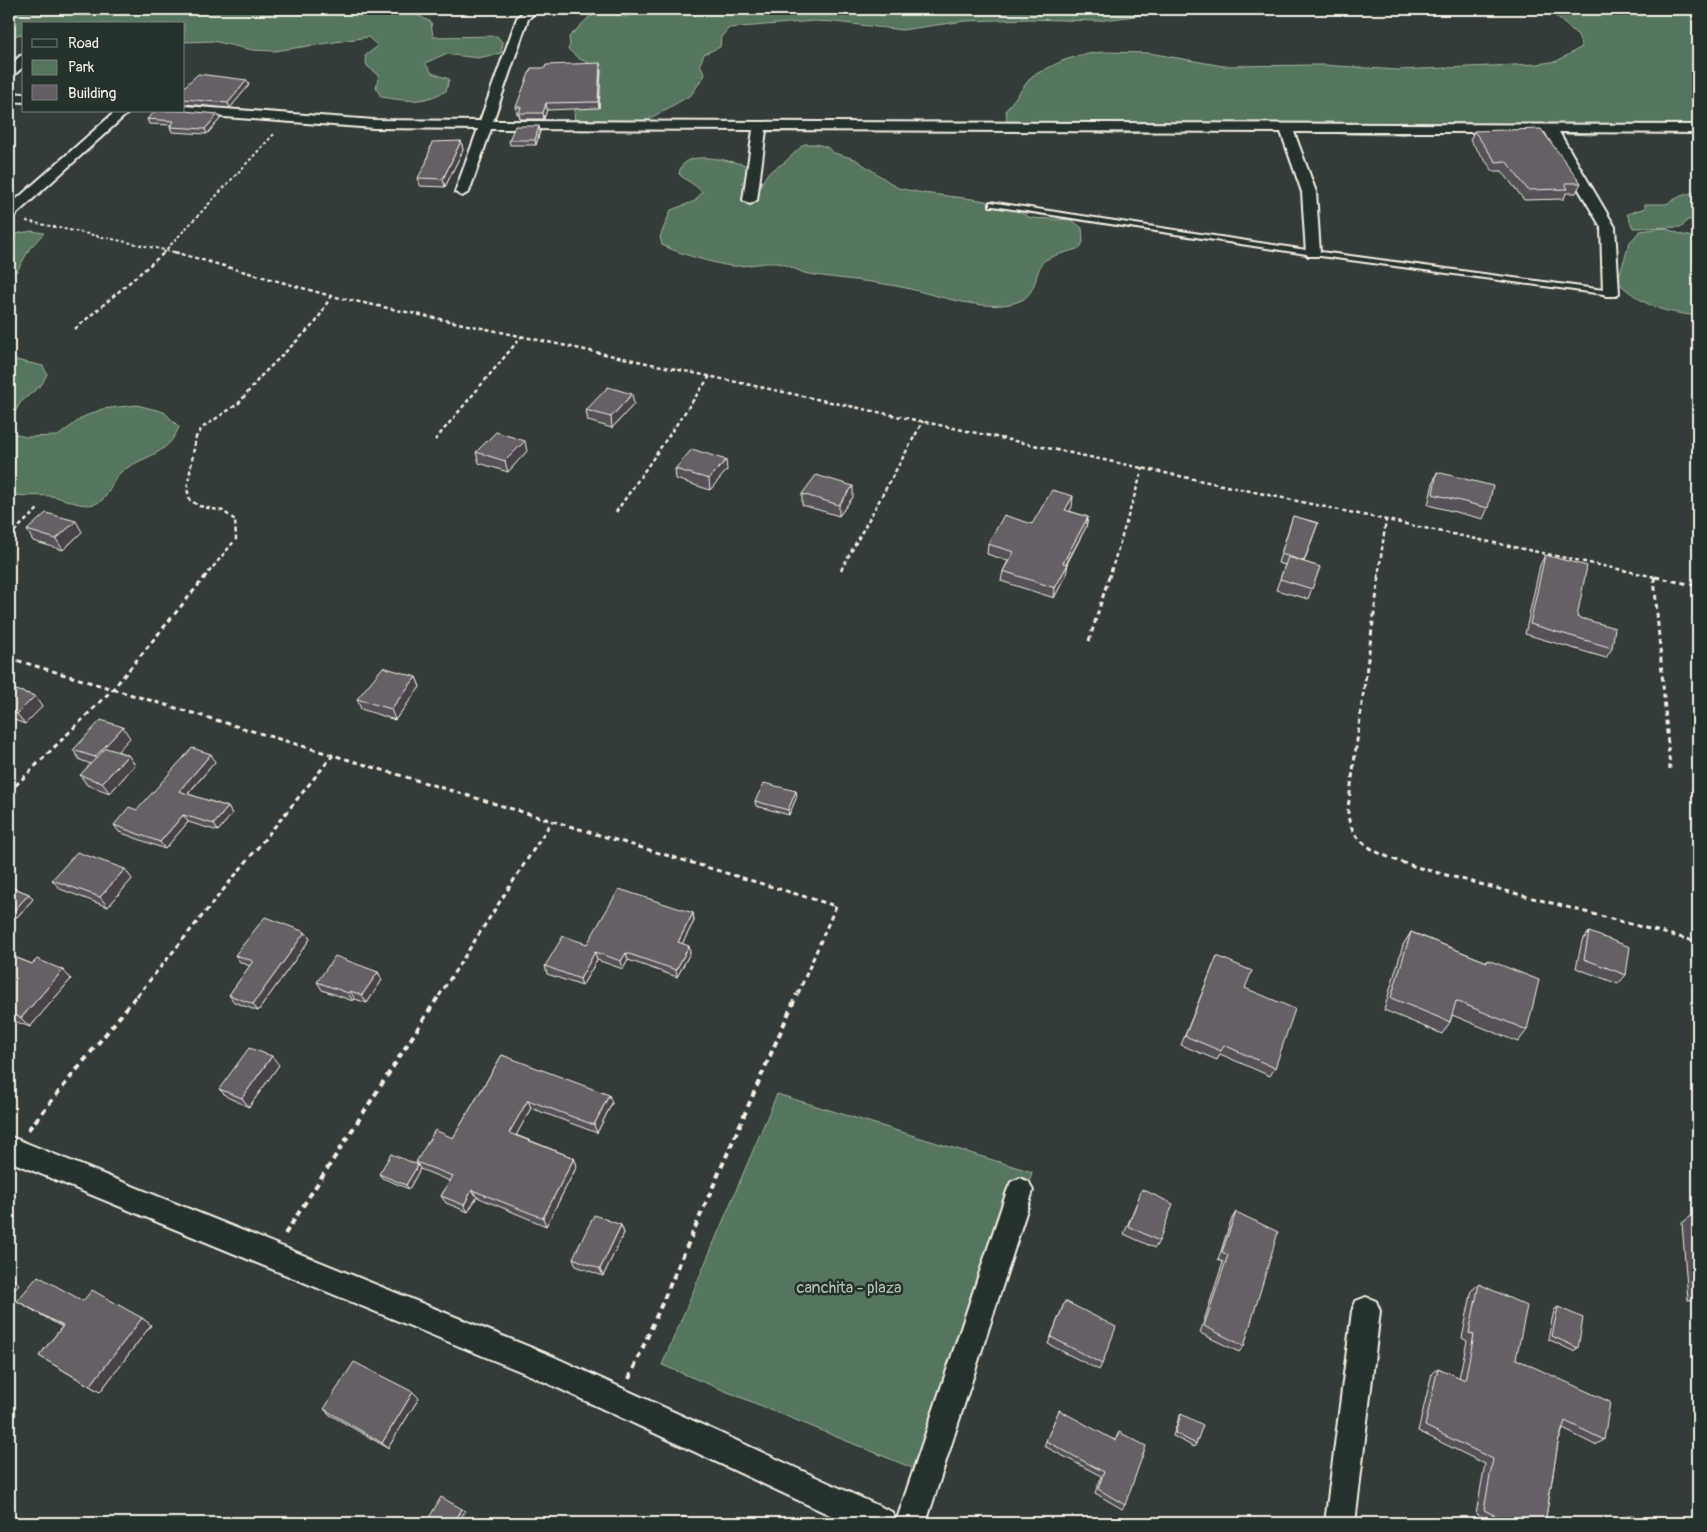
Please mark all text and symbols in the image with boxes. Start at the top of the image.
legend [22,22,185,112]
text: Road [68,34,99,53]
text: Park [68,58,95,77]
text: Building [68,84,116,103]
park label: canchita - plaza [796,1278,902,1298]

